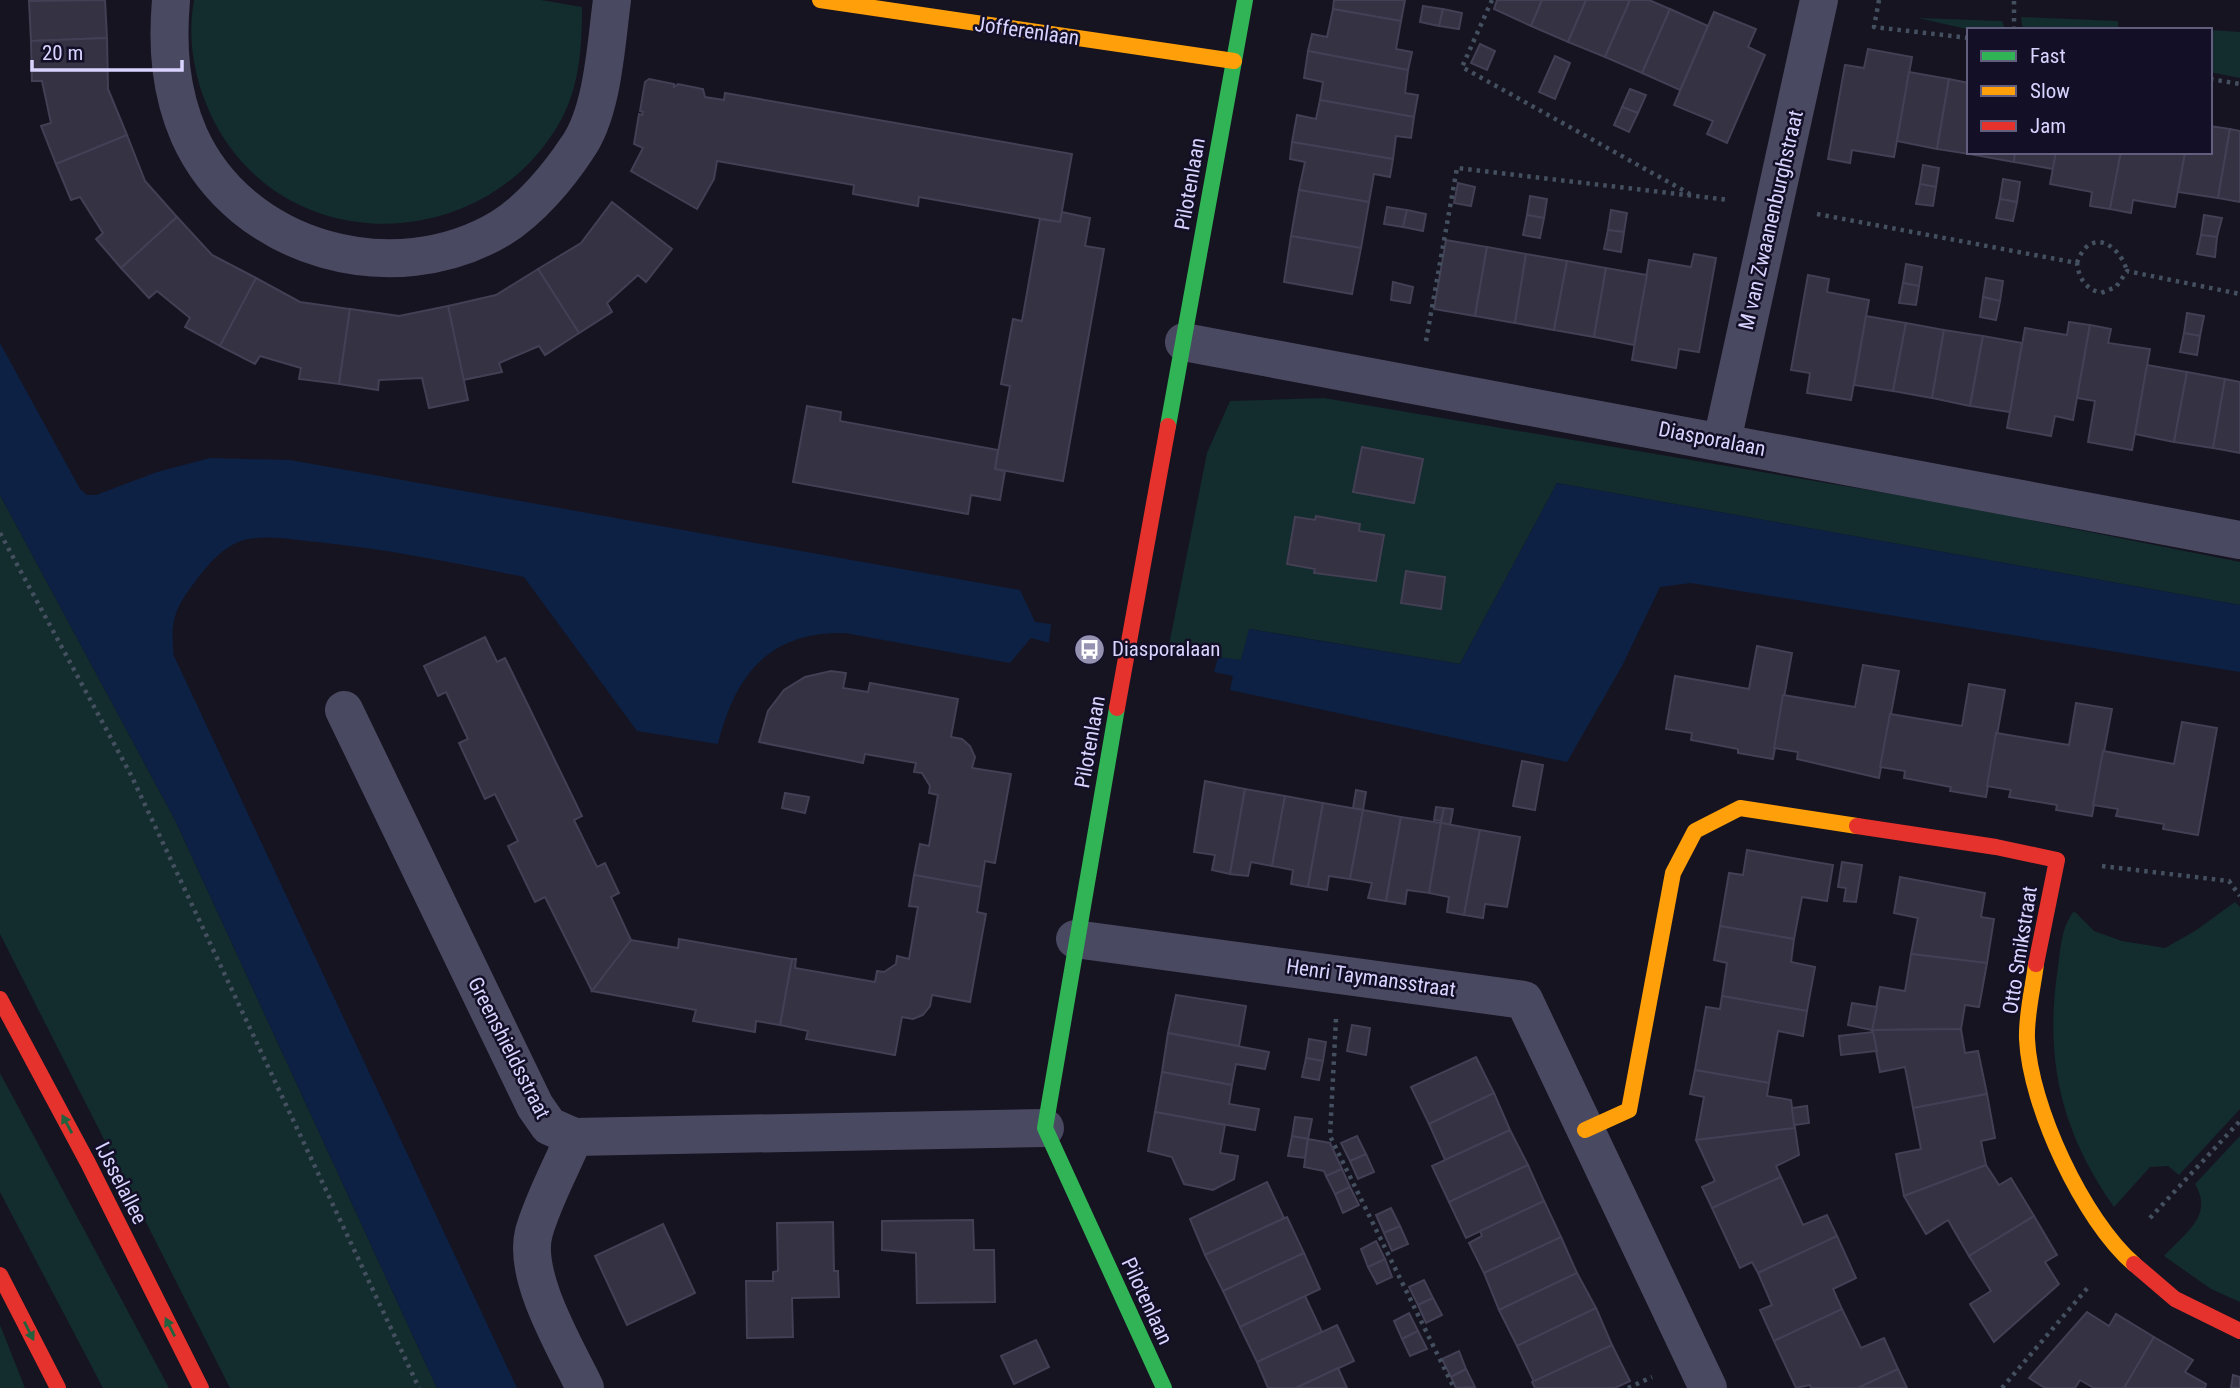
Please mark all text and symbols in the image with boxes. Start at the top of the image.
street label: Jofferenlaan [973,12,1081,50]
scale bar [32,28,182,72]
legend [1967,28,2212,154]
text: 20 m [42,41,83,65]
text: Fast [2030,44,2066,68]
text: Slow [2030,79,2070,103]
street label: M van Zwaanenburghstraat [1734,108,1808,332]
text: Jam [2030,114,2066,138]
street label: Pilotenlaan [1170,136,1210,232]
street label: Diasporalaan [1656,417,1768,461]
bus stop icon: Diasporalaan [1072,632,1106,666]
place label: Diasporalaan [1112,637,1221,661]
street label: Pilotenlaan [1070,694,1110,790]
street label: Otto Smikstraat [1998,884,2042,1016]
street label: Henri Taymansstraat [1285,954,1457,1002]
street label: Greenshieldsstraat [463,973,555,1123]
one-way arrow [61,1114,73,1134]
street label: IJsselallee [90,1138,152,1228]
street label: Pilotenlaan [1116,1254,1178,1348]
one-way arrow [165,1317,176,1337]
one-way arrow [24,1321,35,1341]

